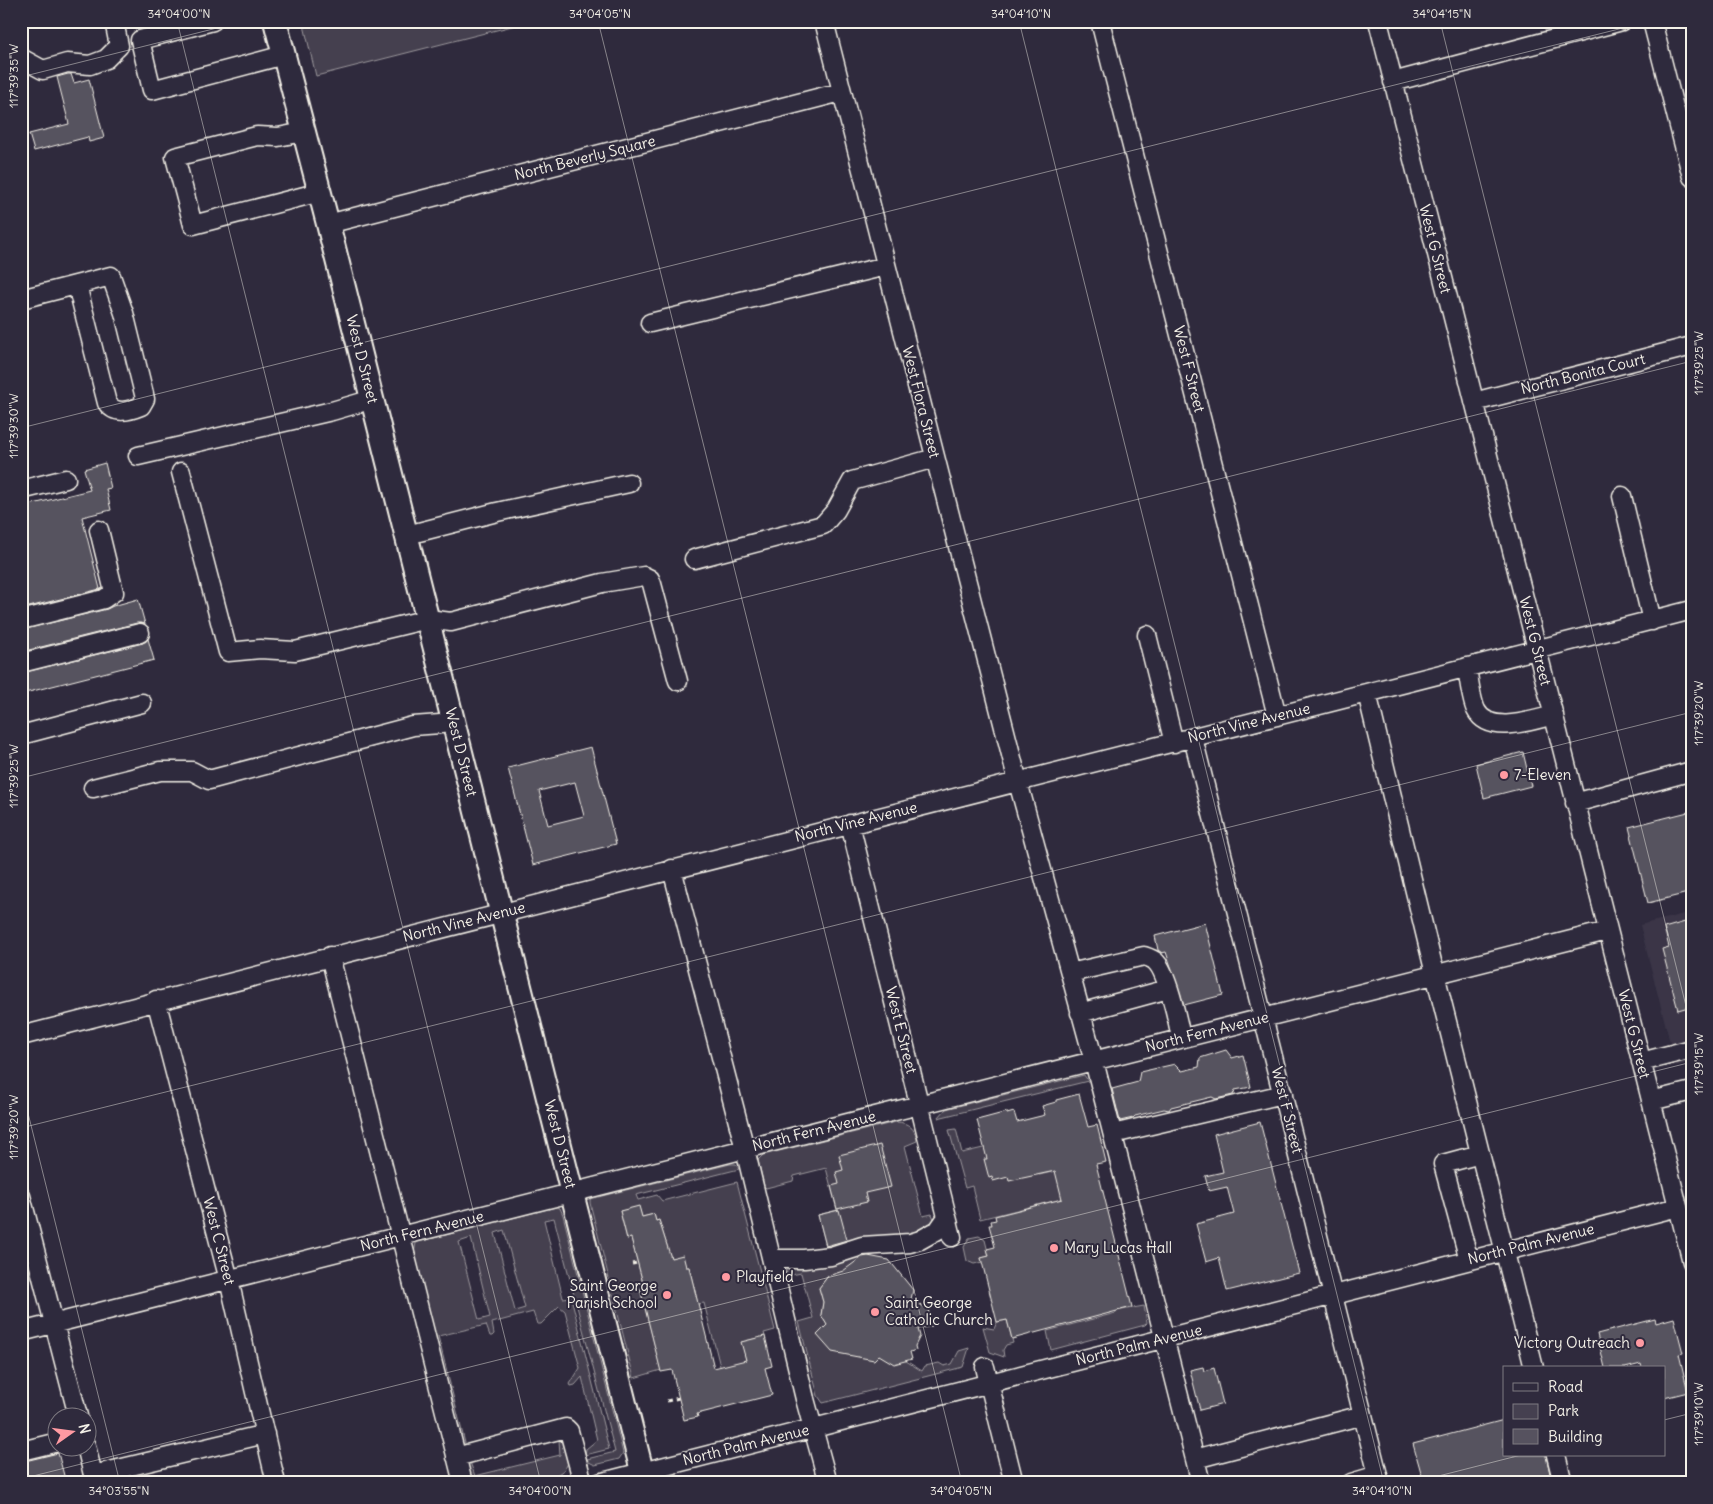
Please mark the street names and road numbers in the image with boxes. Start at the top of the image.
street label: North Beverly Square [512,131,657,184]
street label: West G Street [1415,202,1456,295]
street label: West D Street [342,313,383,405]
street label: West F Street [1170,324,1209,414]
street label: West Flora Street [898,344,945,460]
street label: North Bonita Court [1519,349,1647,398]
street label: West G Street [1515,594,1556,687]
street label: North Vine Avenue [1186,698,1312,747]
street label: West D Street [441,706,482,798]
street label: North Vine Avenue [793,797,919,846]
street label: North Vine Avenue [401,897,527,946]
street label: West E Street [881,984,921,1075]
street label: West G Street [1614,987,1655,1080]
street label: North Fern Avenue [1143,1007,1271,1056]
street label: West F Street [1268,1065,1307,1155]
street label: West D Street [540,1098,581,1190]
street label: North Fern Avenue [750,1106,878,1155]
street label: West C Street [199,1195,240,1287]
street label: North Fern Avenue [358,1206,486,1255]
street label: North Palm Avenue [1466,1219,1596,1268]
street label: North Palm Avenue [1074,1320,1204,1369]
street label: North Palm Avenue [681,1420,811,1469]

